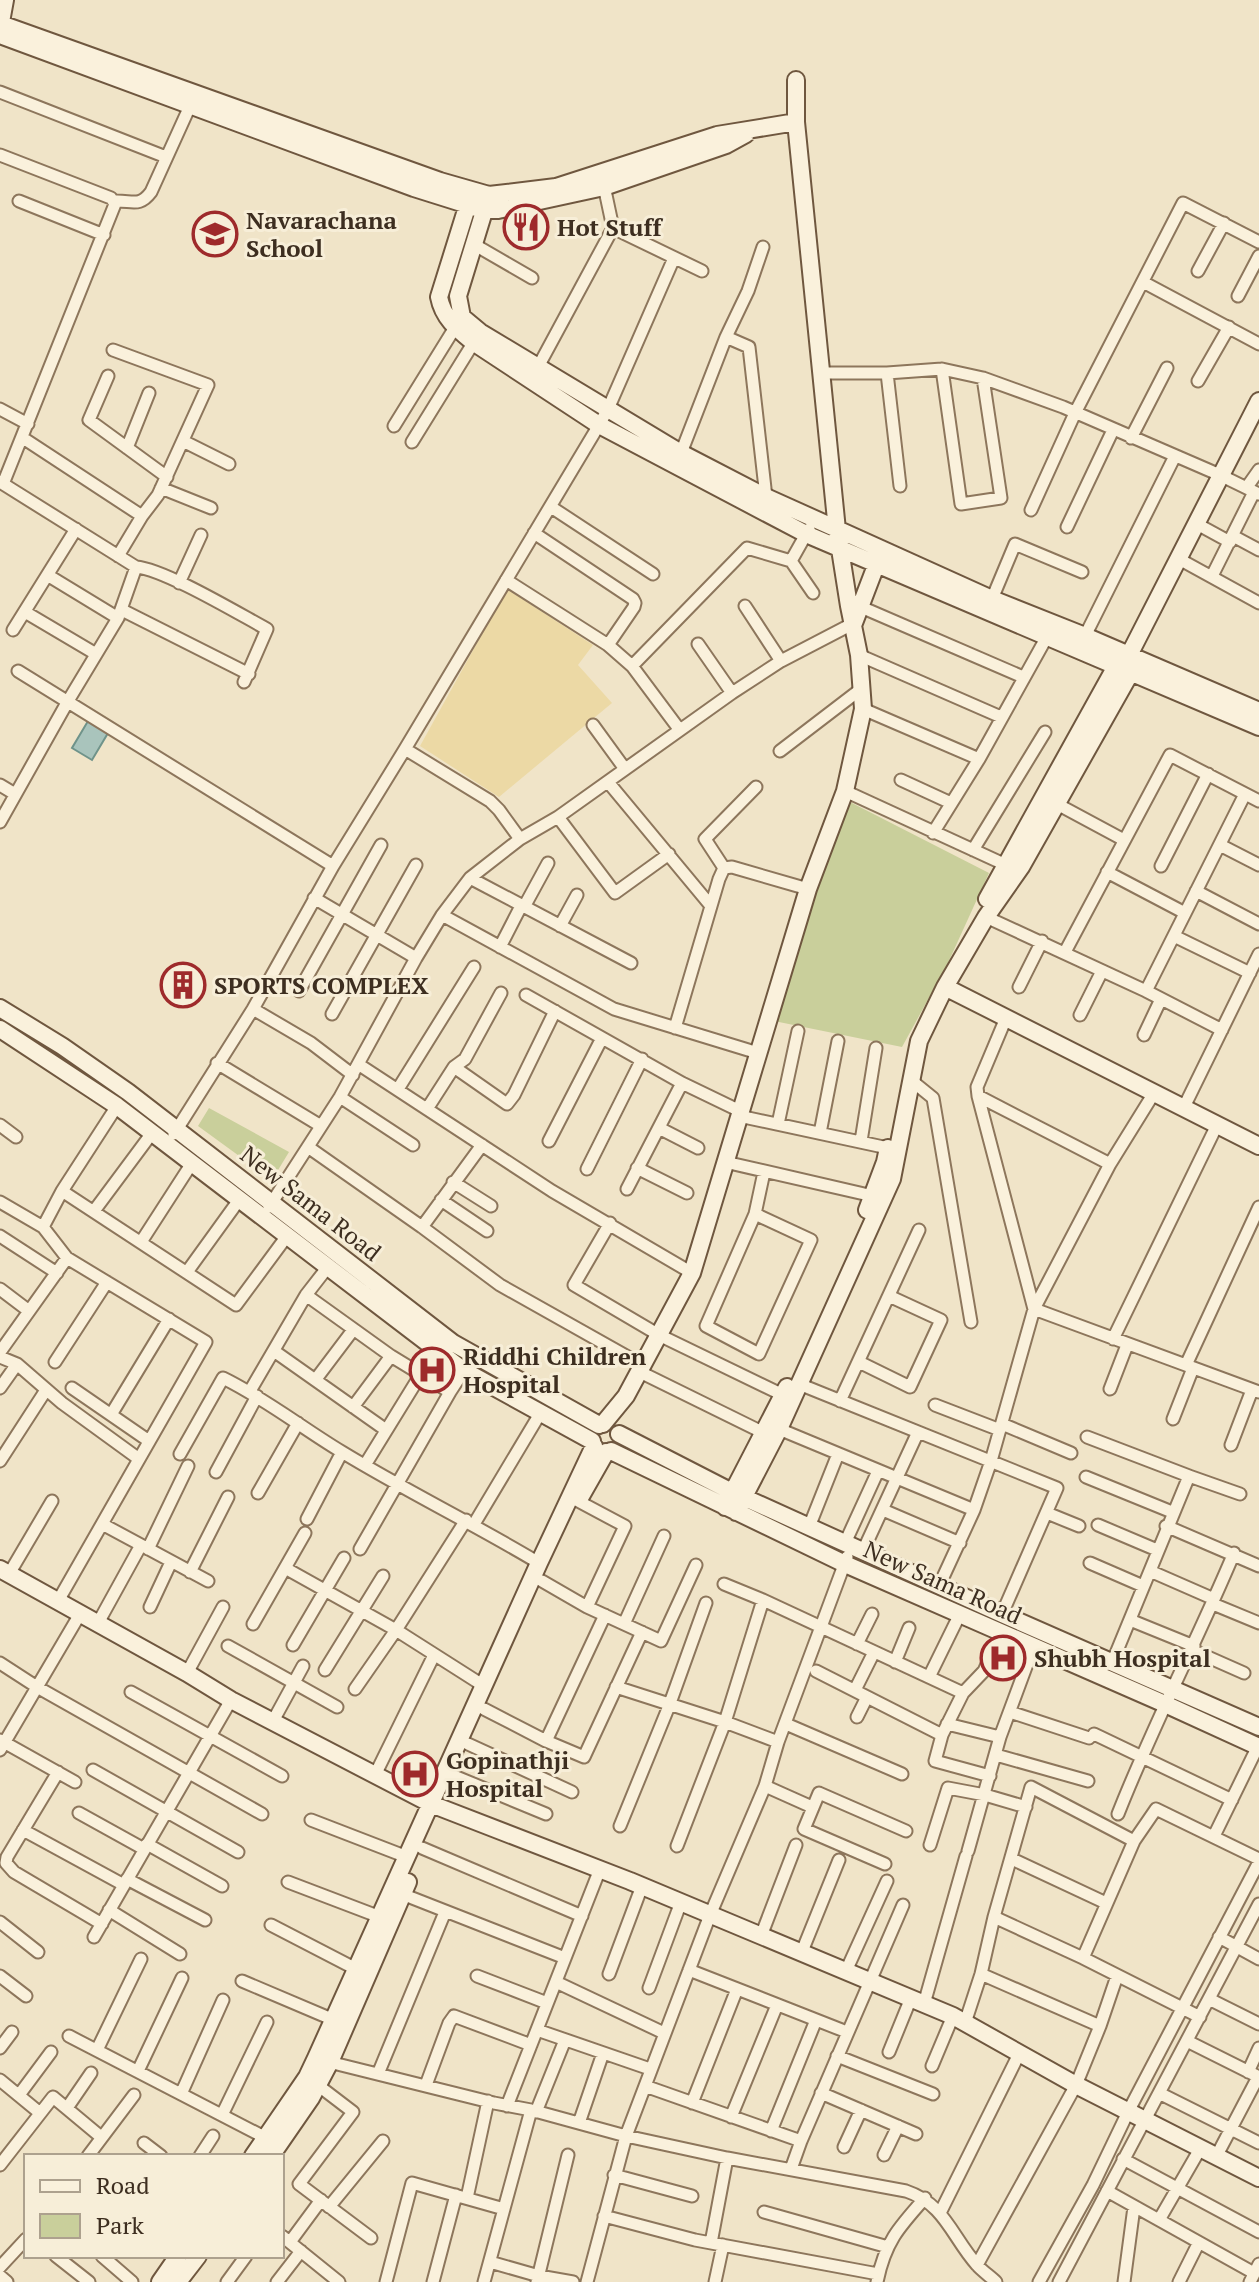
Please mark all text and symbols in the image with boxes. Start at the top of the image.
restaurant icon: Hot Stuff [502,203,550,251]
place label: Navarachana School [246,204,397,264]
school or university icon: Navarachana School [191,210,239,258]
place label: Hot Stuff [557,211,663,243]
building icon: SPORTS COMPLEX [159,961,207,1009]
place label: SPORTS COMPLEX [214,969,429,1001]
street label: New Sama Road [234,1138,388,1268]
place label: Riddhi Children Hospital [463,1340,647,1400]
hospital icon: Riddhi Children Hospital [408,1346,456,1394]
street label: New Sama Road [859,1533,1027,1631]
hospital icon: Shubh Hospital [979,1634,1027,1682]
place label: Shubh Hospital [1034,1642,1211,1674]
place label: Gopinathji Hospital [446,1744,569,1804]
hospital icon: Gopinathji Hospital [391,1750,439,1798]
legend [24,2154,284,2258]
text: Road [96,2169,150,2201]
text: Park [96,2209,145,2241]

